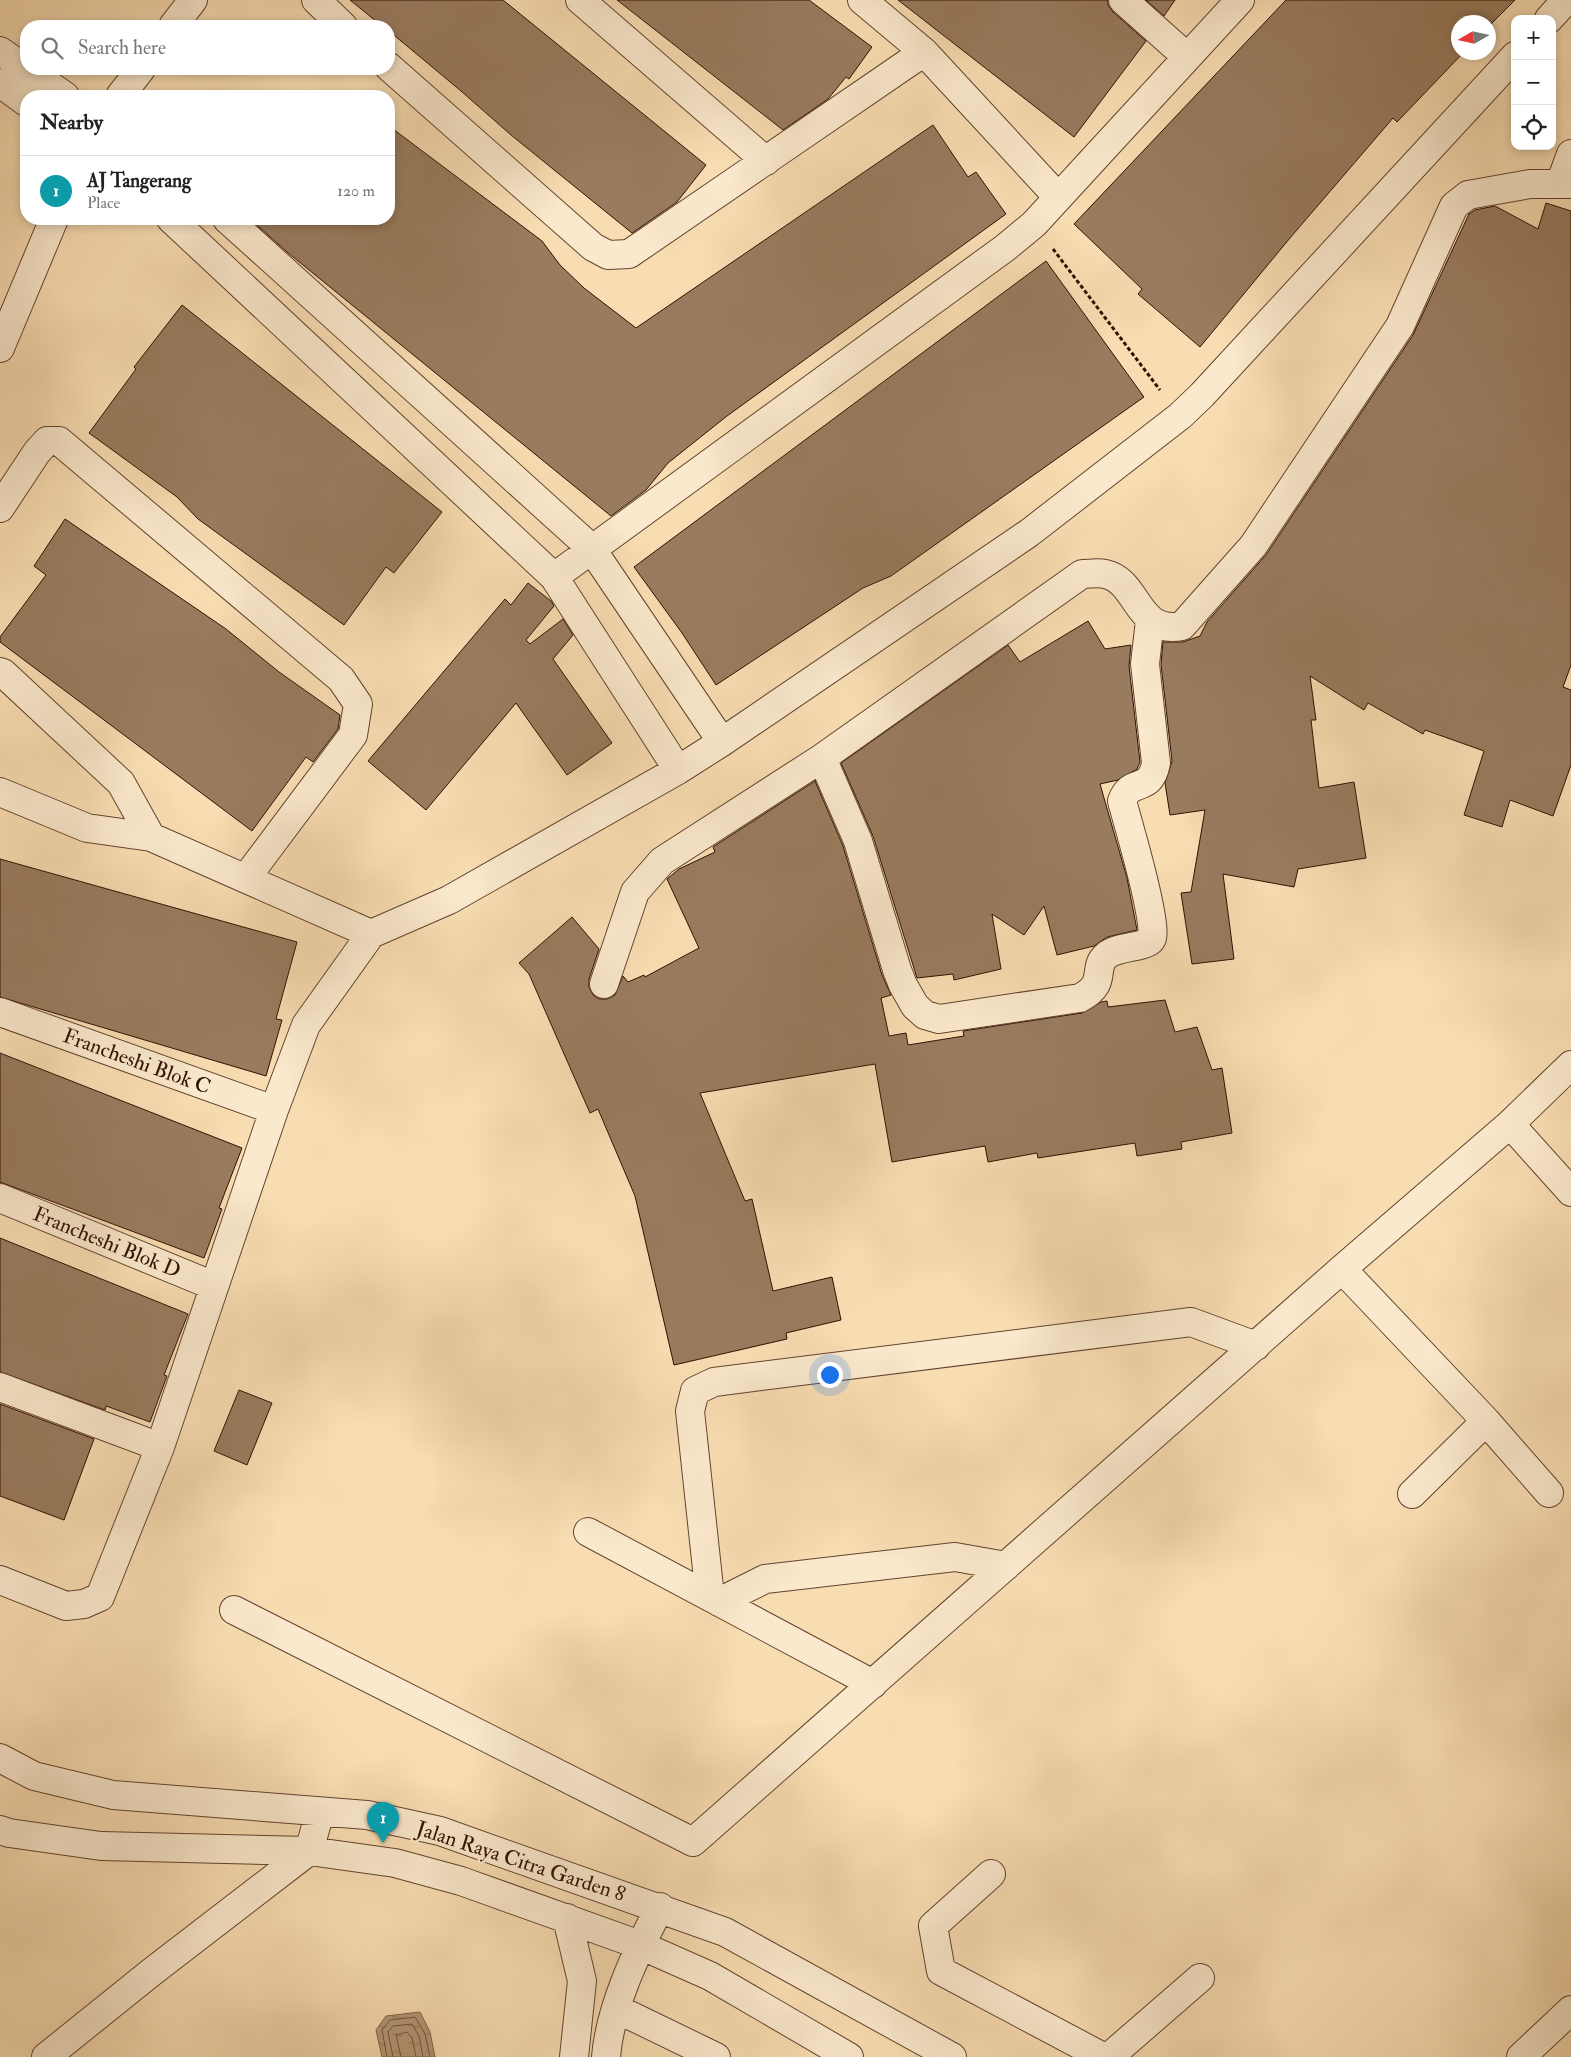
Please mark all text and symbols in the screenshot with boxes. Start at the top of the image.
north arrow [1451,15,1496,60]
map controls [1511,15,1556,150]
button: + [1511,15,1556,60]
search box [20,20,395,75]
icon: search [38,34,66,62]
text: Search here [78,36,166,60]
button: − [1511,60,1556,105]
button: locate [1511,105,1556,150]
text: Nearby [40,109,103,136]
text: AJ Tangerang [87,169,191,193]
text: 1 [53,181,59,201]
text: 120 m [337,181,375,201]
text: Place [87,193,120,213]
street label: Francheshi Blok C [59,1022,214,1101]
street label: Francheshi Blok D [29,1201,185,1284]
your location [817,1362,843,1388]
pin: 1 [367,1802,399,1843]
street label: Jalan Raya Citra Garden 8 [412,1815,629,1908]

